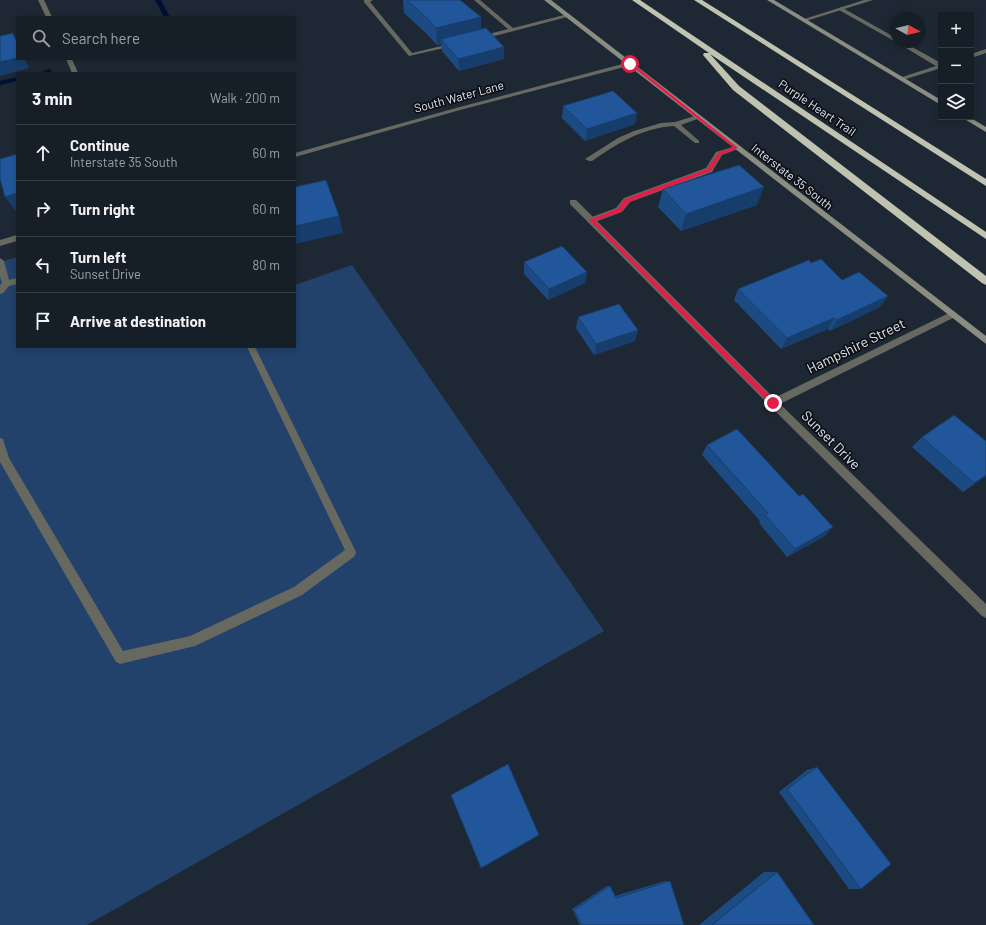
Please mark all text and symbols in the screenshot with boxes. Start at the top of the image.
north arrow [890,12,926,48]
map controls [938,12,974,120]
button: + [938,12,974,48]
search box [16,16,296,60]
icon: search [30,27,52,49]
text: Search here [62,29,140,47]
button: − [938,48,974,84]
route start [621,55,639,73]
street label: Purple Heart Trail [776,76,859,138]
street label: South Water Lane [412,77,505,115]
button: layers [938,84,974,120]
text: 3 min [32,88,72,108]
text: Walk · 200 m [210,90,280,106]
text: Continue [70,136,130,154]
street label: Interstate 35 South [749,140,836,212]
icon: ahead [32,142,54,164]
text: 60 m [253,145,280,161]
text: Interstate 35 South [70,154,178,170]
icon: right [32,198,54,220]
text: Turn right [70,200,135,218]
text: 60 m [253,201,280,217]
text: Turn left [70,248,126,266]
icon: left [32,254,54,276]
text: 80 m [253,257,280,273]
text: Sunset Drive [70,266,141,282]
icon: arrive [32,310,54,332]
text: Arrive at destination [70,312,206,330]
street label: Hampshire Street [804,314,908,377]
route end [764,394,782,412]
street label: Sunset Drive [798,407,864,473]

